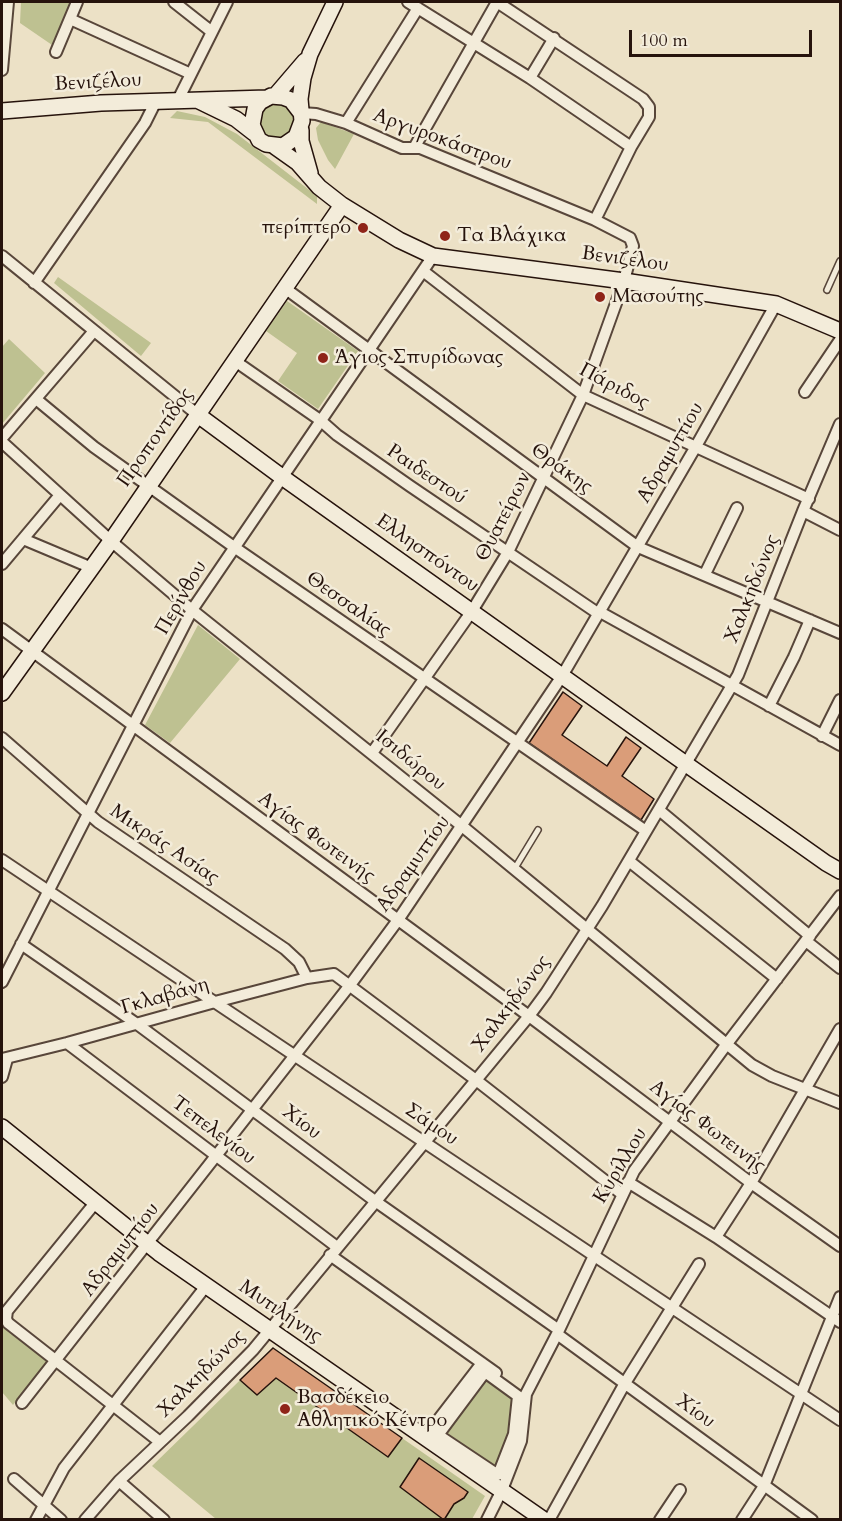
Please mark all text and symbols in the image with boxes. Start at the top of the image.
scale bar [632,18,815,56]
text: 100 m [640,28,688,53]
street label: Βενιζέλου [54,69,142,97]
street label: Αργυροκάστρου [370,104,514,176]
place label: περίπτερο [261,216,351,240]
marker: περίπτερο [356,221,370,235]
place label: Τα Βλάχικα [457,224,566,248]
marker: Τα Βλάχικα [438,229,452,243]
street label: Βενιζέλου [580,242,670,278]
place label: Μασούτης [612,285,704,309]
marker: Μασούτης [593,290,607,304]
place label: Άγιος Σπυρίδωνας [335,346,503,370]
marker: Άγιος Σπυρίδωνας [316,351,330,365]
street label: Πάριδος [575,359,653,415]
street label: Προποντίδος [113,384,199,492]
street label: Αδραμυττίου [632,398,710,508]
street label: Θράκης [525,439,597,499]
street label: Ραιδεστού [382,440,470,510]
street label: Θυατείρων [471,468,537,566]
street label: Ελλησπόντου [371,510,483,598]
street label: Χαλκηδώνος [720,531,786,647]
street label: Περίνθου [151,557,213,639]
street label: Θεσσαλίας [301,567,395,643]
street label: Ισιδώρου [370,725,450,797]
street label: Αγίας Φωτεινής [253,787,379,889]
street label: Μικράς Ασίας [105,800,223,890]
street label: Αδραμυττίου [372,811,456,917]
street label: Χαλκηδώνος [468,951,556,1057]
street label: Γκλαβάνη [118,973,212,1021]
street label: Αγίας Φωτεινής [644,1076,770,1178]
street label: Τεπελενίου [166,1091,260,1171]
street label: Σάμου [400,1099,462,1151]
street label: Χίου [277,1101,325,1145]
street label: Κυρίλλου [589,1124,653,1208]
street label: Αδραμυττίου [77,1198,165,1302]
street label: Μυτιλήνης [234,1275,326,1349]
street label: Χαλκηδώνος [153,1325,251,1423]
place label: Βασδέκειο Αθλητικό Κέντρο [297,1386,447,1433]
street label: Χίου [671,1390,719,1434]
marker: Βασδέκειο Αθλητικό Κέντρο [278,1402,292,1416]

